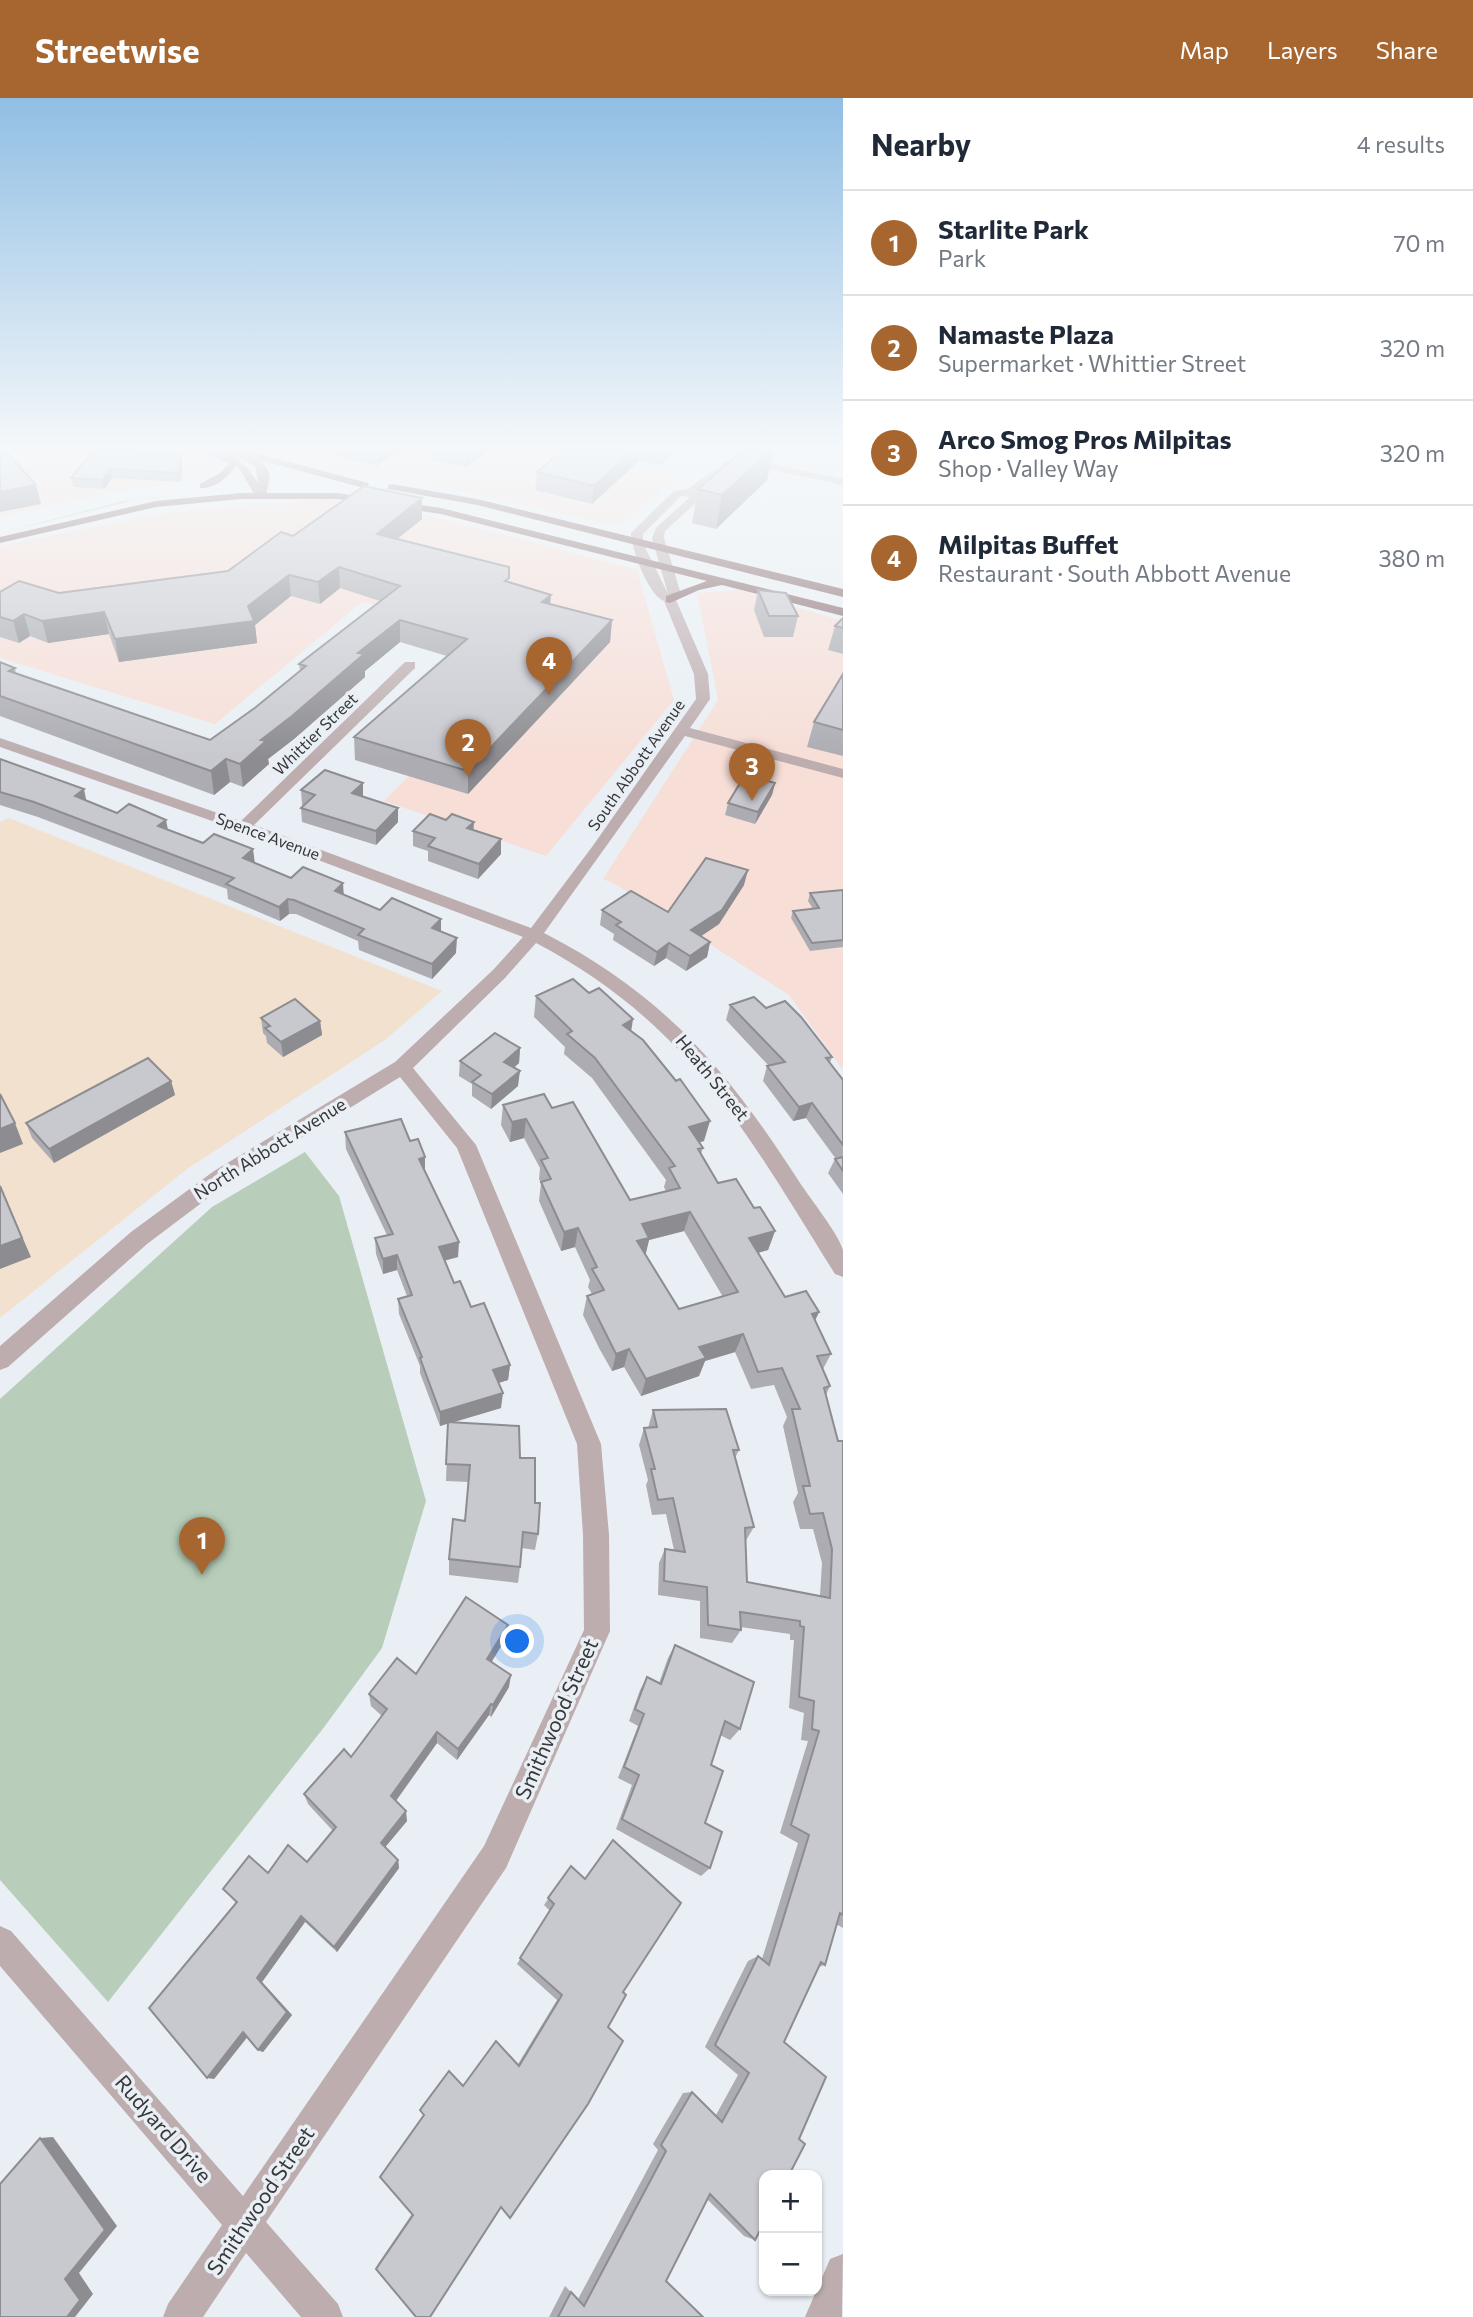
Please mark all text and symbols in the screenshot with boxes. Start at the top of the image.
text: Streetwise [35,29,200,70]
text: Map [1180,35,1229,64]
text: Layers [1267,35,1338,64]
text: Share [1376,35,1438,64]
text: Nearby [871,125,971,162]
text: 4 results [1357,130,1445,158]
text: Starlite Park [938,213,1089,244]
text: 1 [889,229,899,257]
text: 70 m [1393,229,1445,257]
text: Park [938,244,986,272]
text: Namaste Plaza [938,318,1114,349]
text: 2 [887,334,901,362]
text: 320 m [1380,334,1445,362]
text: Supermarket · Whittier Street [938,349,1246,377]
text: Arco Smog Pros Milpitas [938,423,1232,454]
text: 3 [887,439,901,467]
text: 320 m [1380,439,1445,467]
text: Shop · Valley Way [938,454,1119,482]
text: Milpitas Buffet [938,528,1119,559]
text: 4 [887,544,901,572]
text: 380 m [1378,544,1445,572]
text: Restaurant · South Abbott Avenue [938,559,1291,587]
pin: 4 [526,637,572,695]
street label: Whittier Street [269,688,361,779]
street label: South Abbott Avenue [583,696,688,834]
pin: 2 [445,719,491,777]
pin: 3 [729,743,775,801]
street label: Spence Avenue [214,808,323,863]
street label: Heath Street [671,1030,754,1125]
street label: North Abbott Avenue [189,1092,350,1204]
pin: 1 [179,1517,225,1575]
your location [500,1624,534,1658]
street label: Smithwood Street [509,1634,602,1803]
street label: Rudyard Drive [111,2069,218,2187]
street label: Smithwood Street [201,2121,319,2279]
map controls [759,2170,822,2296]
button: + [759,2170,822,2233]
button: − [759,2233,822,2296]

